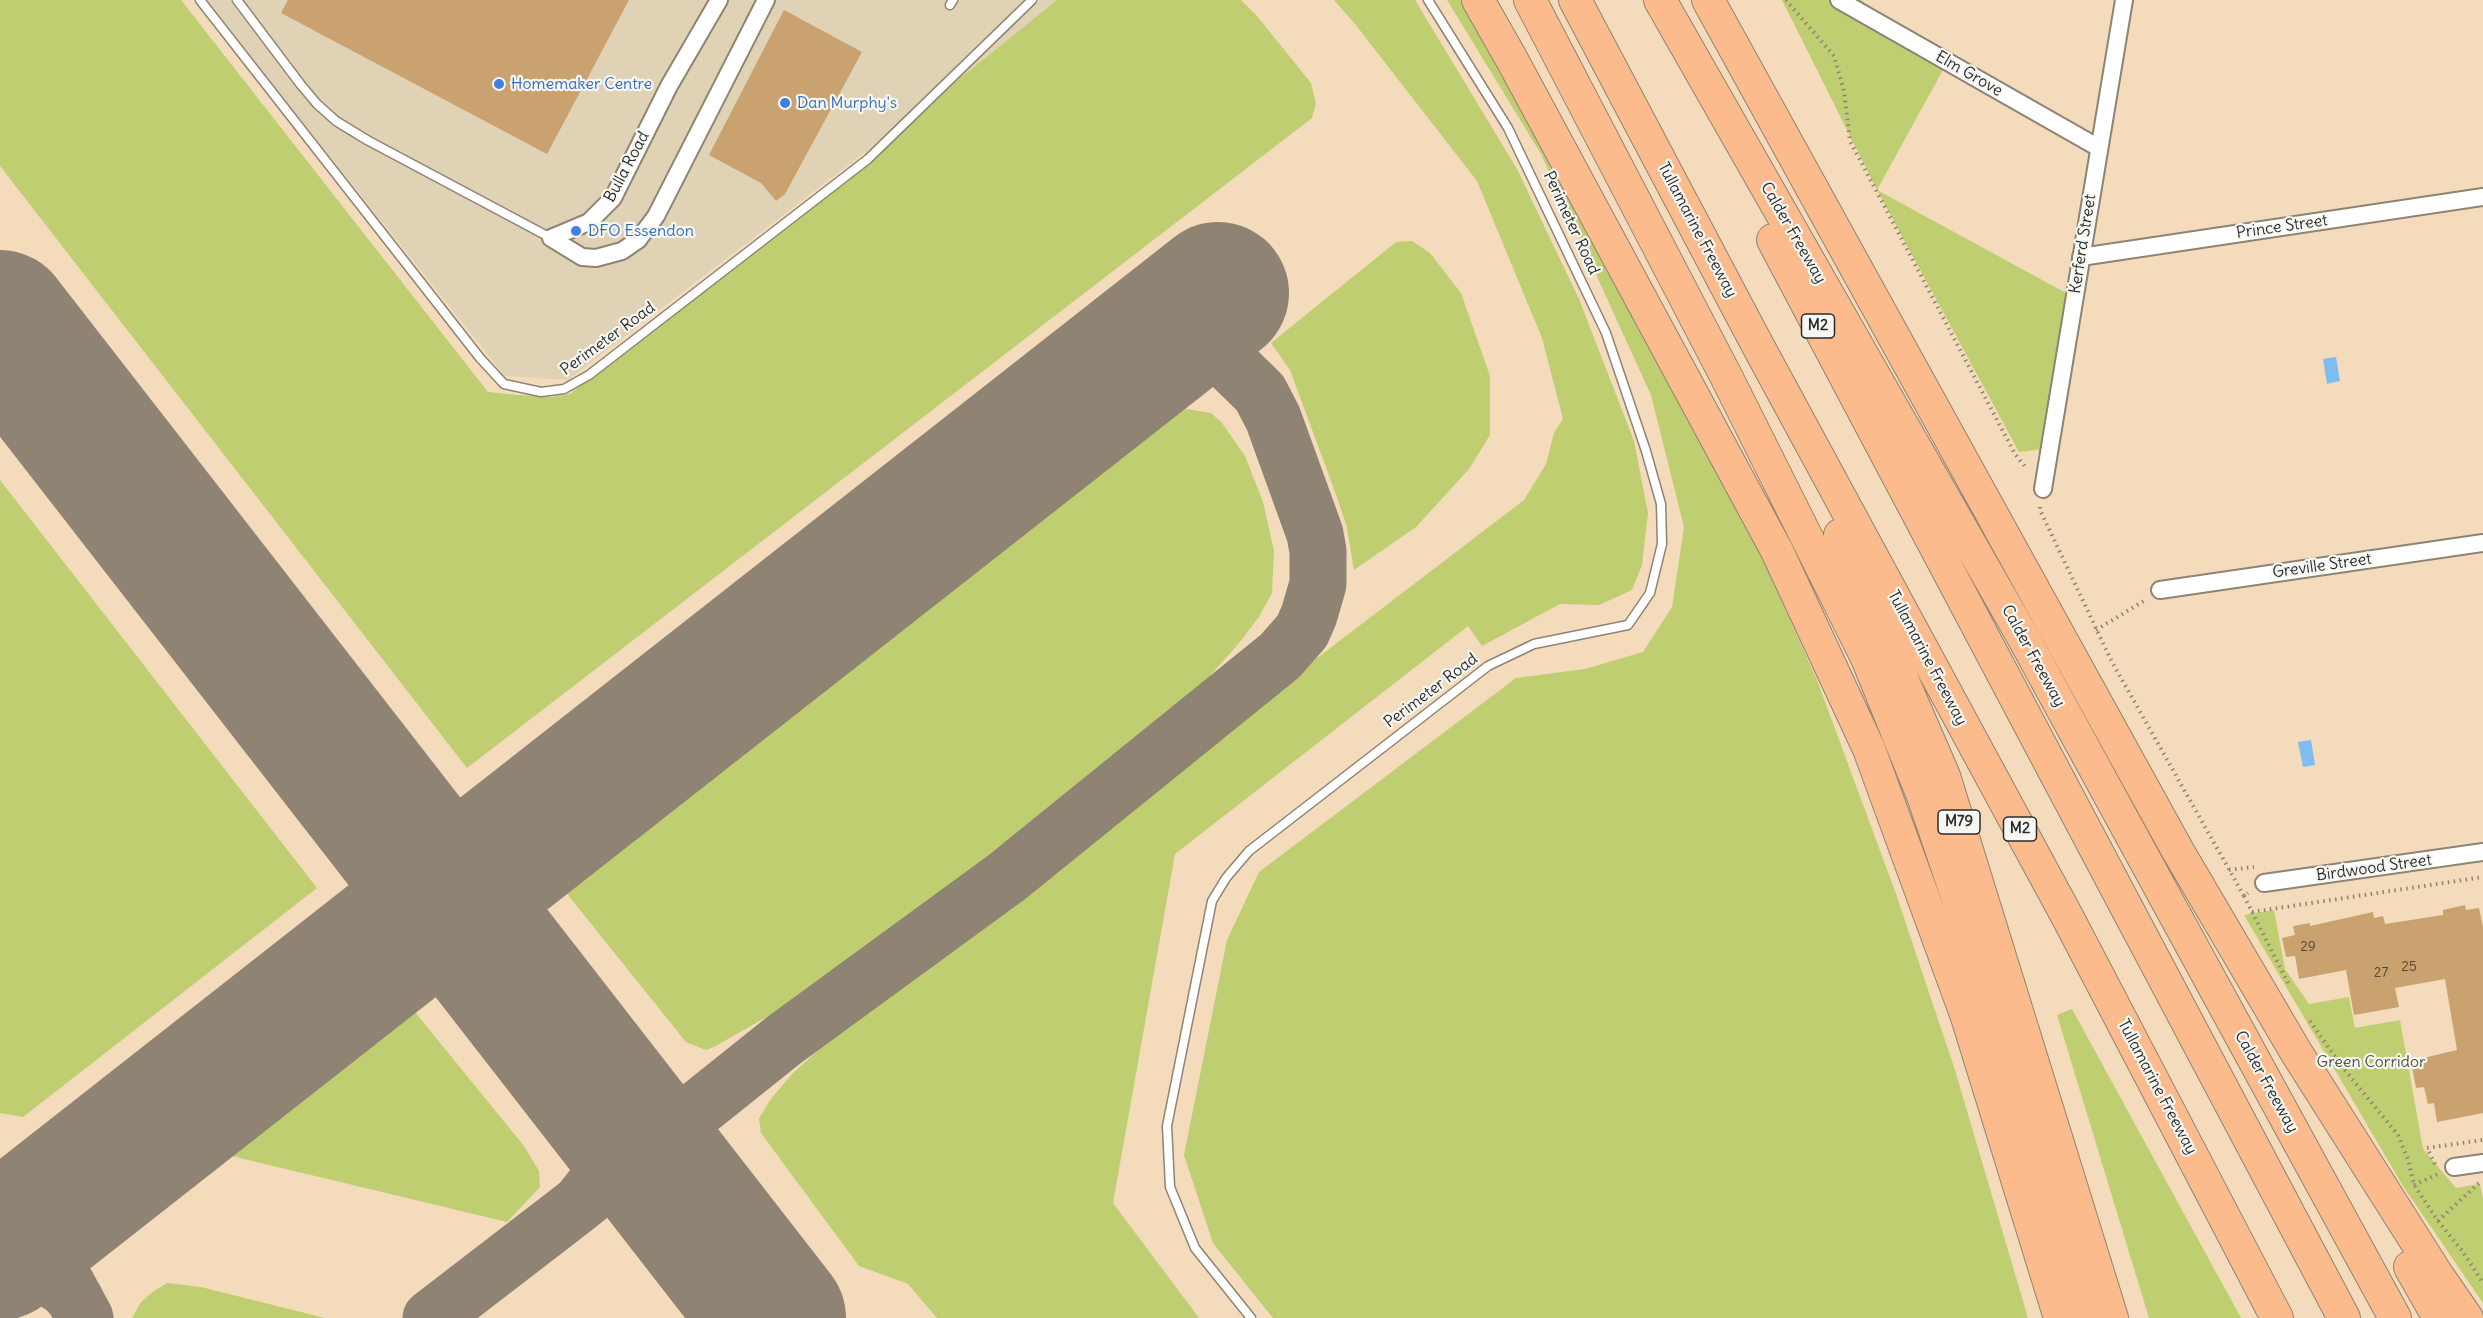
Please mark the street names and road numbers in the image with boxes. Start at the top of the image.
street label: Elm Grove [1932,47,2006,101]
street label: Bulla Road [600,128,654,206]
street label: Tullamarine Freeway [1653,159,1741,301]
street label: Perimeter Road [1539,168,1603,278]
street label: Calder Freeway [1756,179,1830,287]
street label: Kerferd Street [2066,193,2100,295]
street label: Prince Street [2235,211,2329,243]
street label: Perimeter Road [557,298,659,380]
road number: M2 [1802,314,1834,338]
street label: Greville Street [2271,550,2373,582]
street label: Tullamarine Freeway [1883,587,1971,729]
street label: Calder Freeway [1997,602,2069,710]
street label: Perimeter Road [1380,650,1482,732]
road number: M79 [1938,810,1980,834]
road number: M2 [2004,817,2036,841]
street label: Birdwood Street [2315,850,2433,886]
street label: Tullamarine Freeway [2113,1016,2201,1158]
street label: Calder Freeway [2230,1028,2302,1136]

